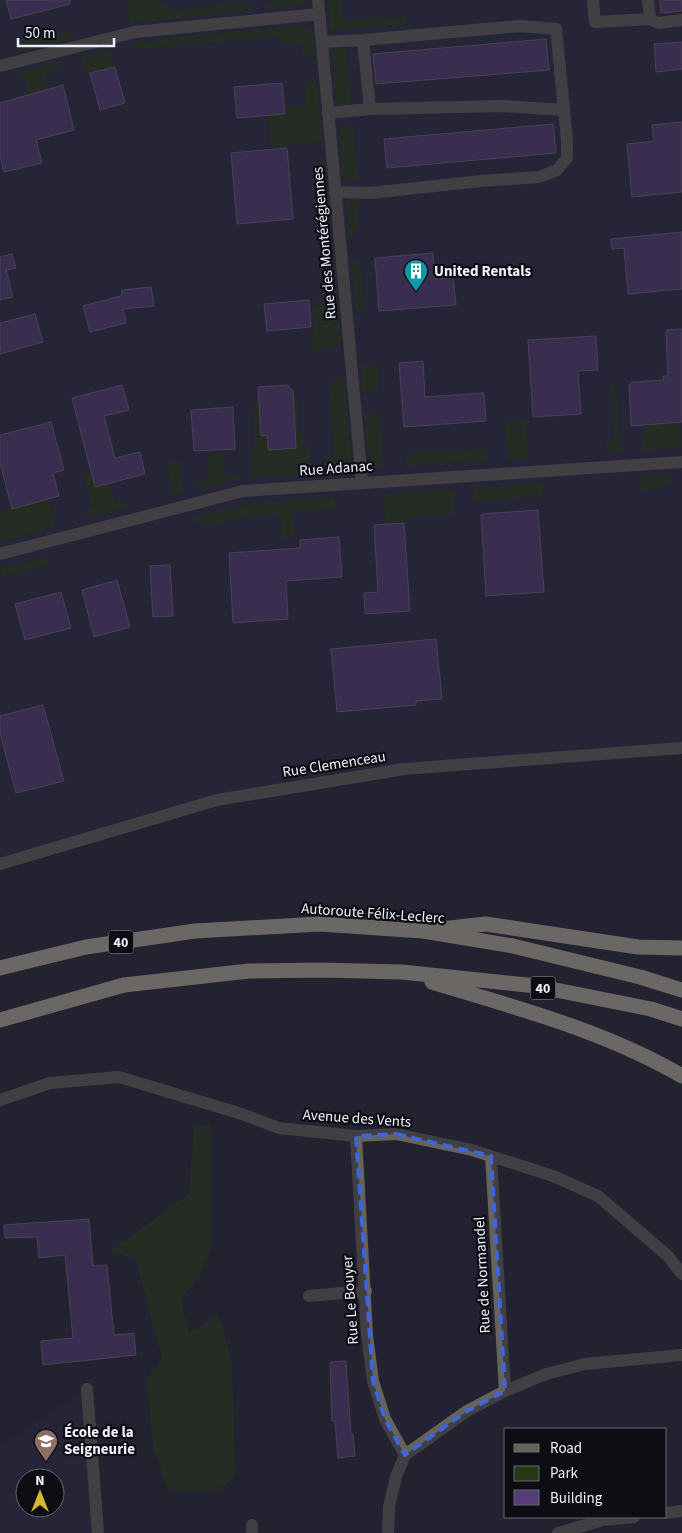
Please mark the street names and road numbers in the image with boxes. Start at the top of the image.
street label: Rue des Montérégiennes [307,166,342,320]
street label: Rue Adanac [299,455,374,482]
street label: Rue Clemenceau [281,746,387,783]
street label: Autoroute Félix-Leclerc [301,898,446,929]
road number: 40 [108,930,134,954]
road number: 40 [530,976,556,1000]
street label: Avenue des Vents [302,1104,412,1133]
street label: Rue de Normandel [469,1216,496,1334]
street label: Rue Le Bouyer [337,1254,364,1345]

